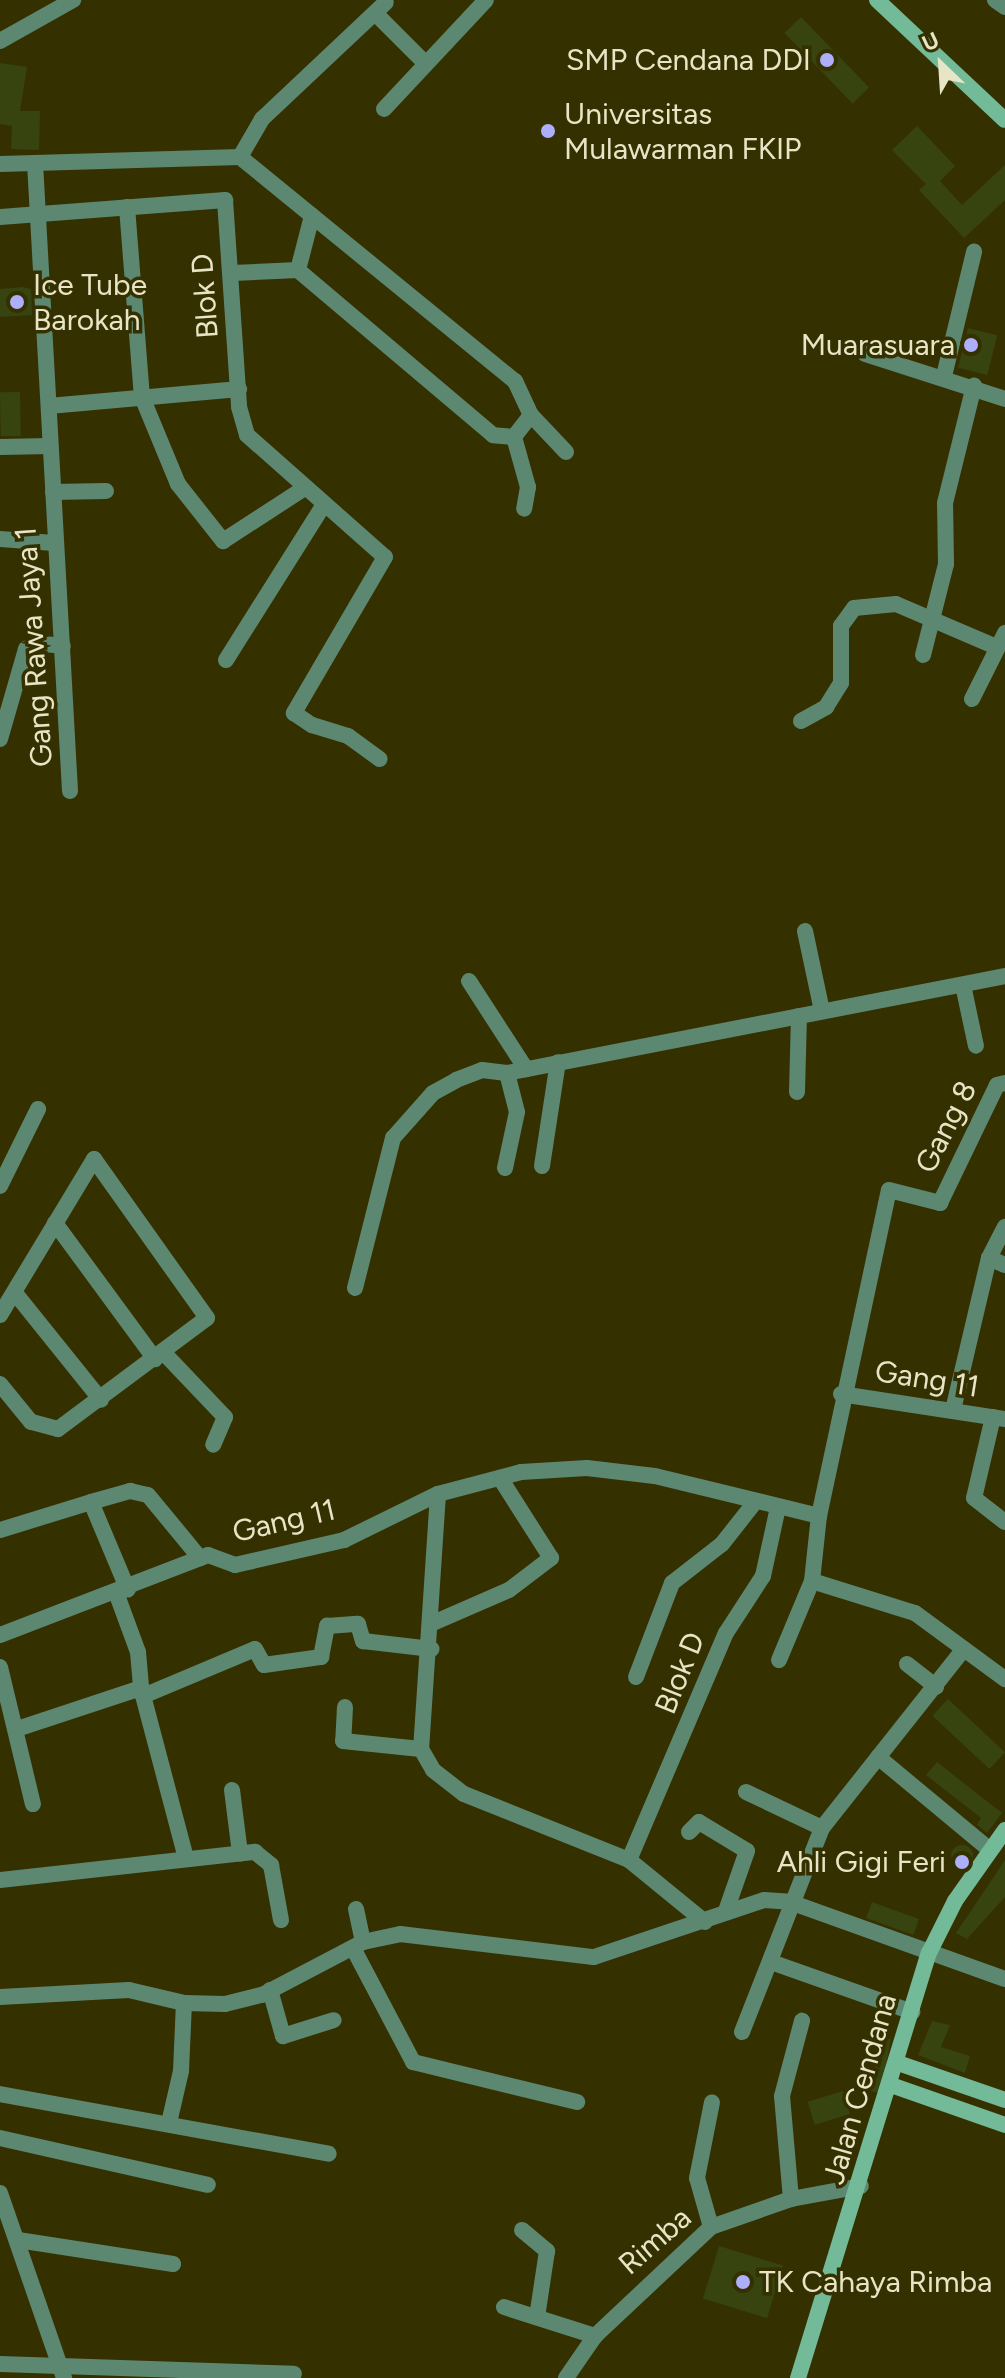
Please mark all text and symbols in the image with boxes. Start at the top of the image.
north arrow [901,24,981,104]
text: U [918,26,943,57]
place label: SMP Cendana DDI [566,42,811,78]
marker: SMP Cendana DDI [818,51,836,69]
place label: Universitas Mulawarman FKIP [564,96,801,166]
marker: Universitas Mulawarman FKIP [539,122,557,140]
street label: Blok D [184,252,226,340]
place label: Ice Tube Barokah [33,267,147,338]
marker: Ice Tube Barokah [8,293,26,311]
place label: Muarasuara [801,327,955,363]
marker: Muarasuara [962,336,980,354]
street label: Gang Rawa Jaya 1 [8,526,60,768]
street label: Gang 8 [908,1075,984,1179]
street label: Gang 11 [873,1353,981,1405]
street label: Gang 11 [229,1492,339,1550]
street label: Blok D [647,1627,713,1719]
place label: Ahli Gigi Feri [777,1844,946,1880]
marker: Ahli Gigi Feri [953,1853,971,1871]
street label: Jalan Cendana [816,1990,904,2188]
street label: Rimba [611,2200,699,2282]
place label: TK Cahaya Rimba [759,2264,992,2300]
marker: TK Cahaya Rimba [734,2273,752,2291]

